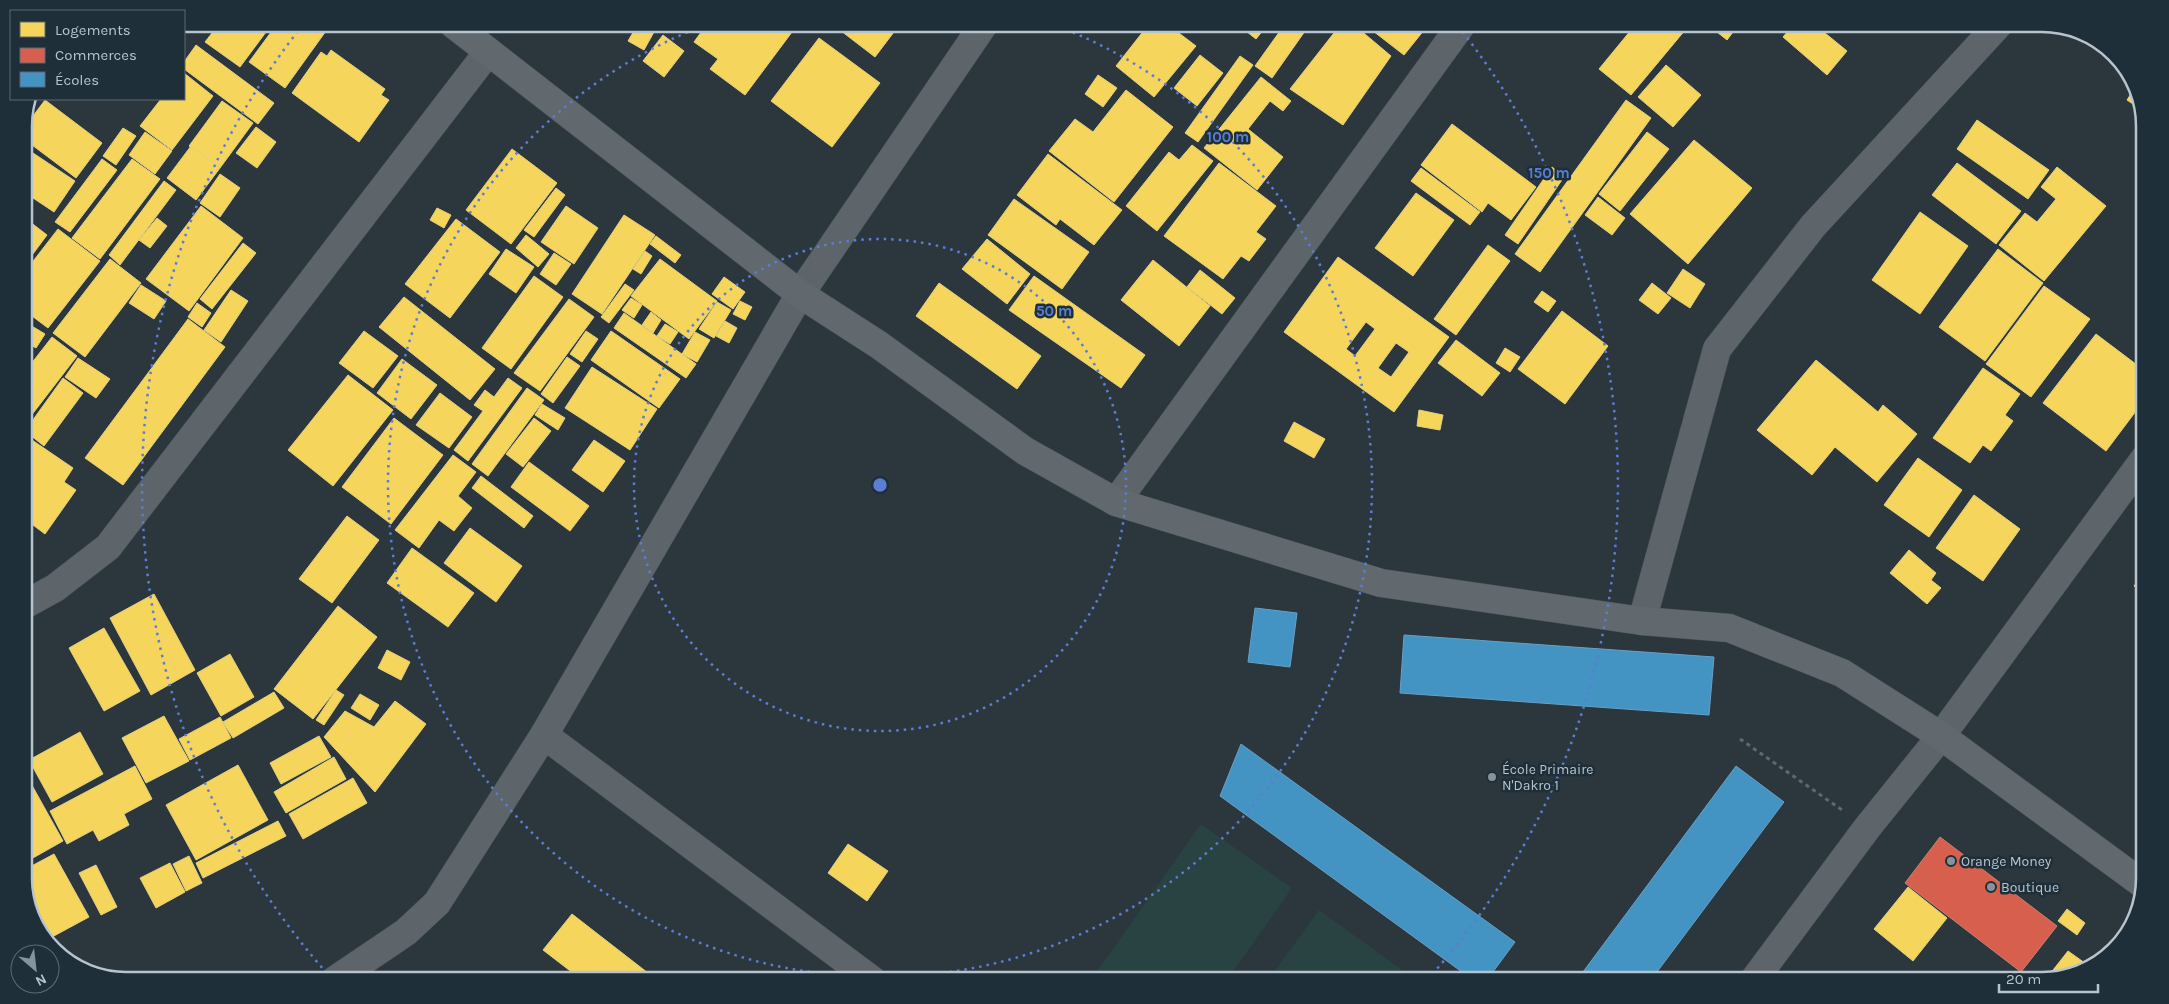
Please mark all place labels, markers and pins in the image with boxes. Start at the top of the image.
centre of rings [871,476,889,494]
place label: École Primaire N'Dakro 1 [1502,760,1593,794]
marker: École Primaire N'Dakro 1 [1486,771,1498,783]
place label: Orange Money [1961,853,2052,870]
marker: Orange Money [1945,855,1957,867]
place label: Boutique [2001,879,2059,896]
marker: Boutique [1985,881,1997,893]

